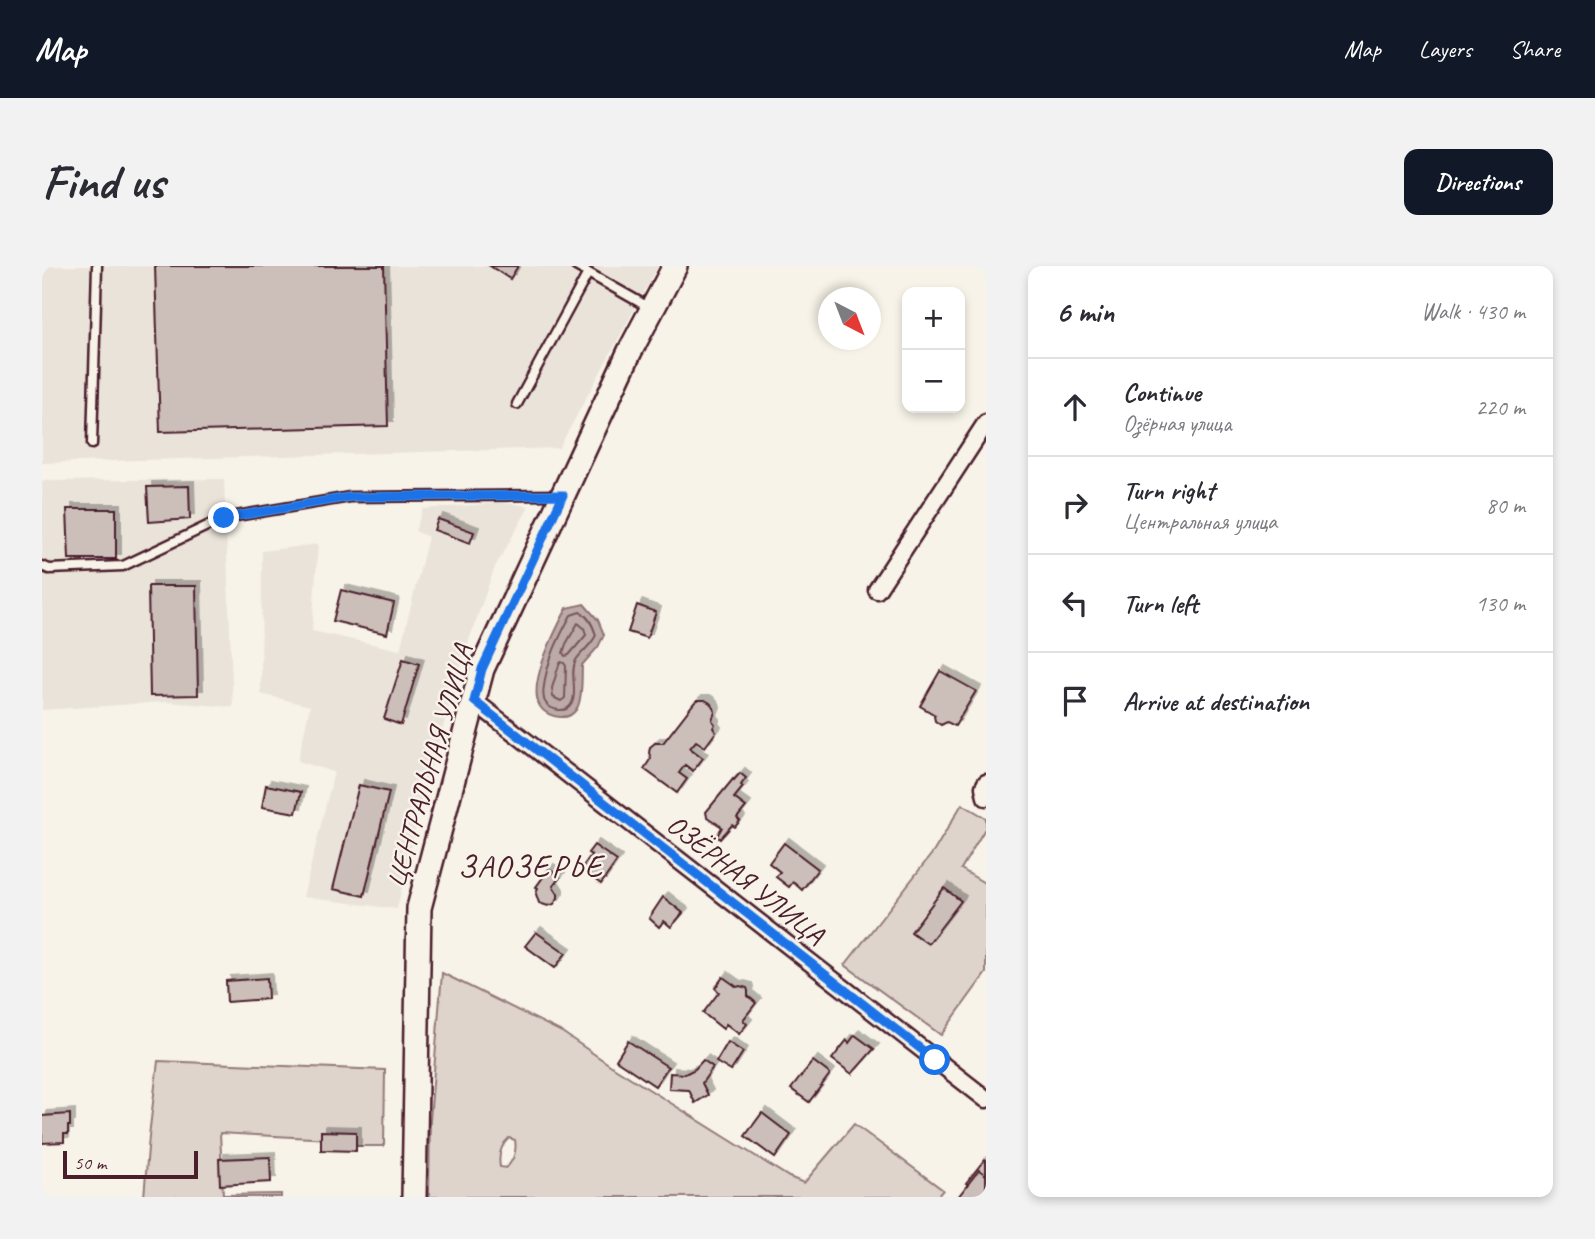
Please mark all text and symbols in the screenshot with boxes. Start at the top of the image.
text: Map [35,28,86,70]
text: Map [1344,34,1381,64]
text: Layers [1419,34,1472,64]
text: Share [1510,34,1560,64]
button: Directions [1404,149,1553,215]
text: Find us [42,151,164,213]
north arrow [818,287,881,350]
map controls [902,287,965,413]
button: + [902,287,965,350]
text: 6 min [1056,293,1114,331]
text: Walk · 430 m [1421,297,1525,326]
button: − [902,350,965,413]
text: Continue [1123,376,1201,409]
icon: ahead [1056,388,1094,426]
text: 220 m [1476,393,1525,422]
text: Озёрная улица [1123,409,1231,438]
text: Turn right [1123,474,1214,507]
icon: right [1056,486,1094,524]
text: 80 m [1486,491,1525,520]
route end [208,502,239,533]
text: Центральная улица [1123,507,1277,536]
icon: left [1056,584,1094,622]
text: Turn left [1123,587,1198,620]
text: 130 m [1476,589,1525,618]
street label: ЦЕНТРАЛЬНАЯ УЛИЦА [378,639,481,891]
icon: arrive [1056,682,1094,720]
text: Arrive at destination [1123,685,1309,718]
street label: ОЗЁРНАЯ УЛИЦА [660,807,833,952]
district label: ЗАОЗЕРЬЕ [458,846,606,887]
route start [919,1044,950,1075]
scale bar [63,1148,198,1180]
text: 50 m [74,1151,106,1175]

